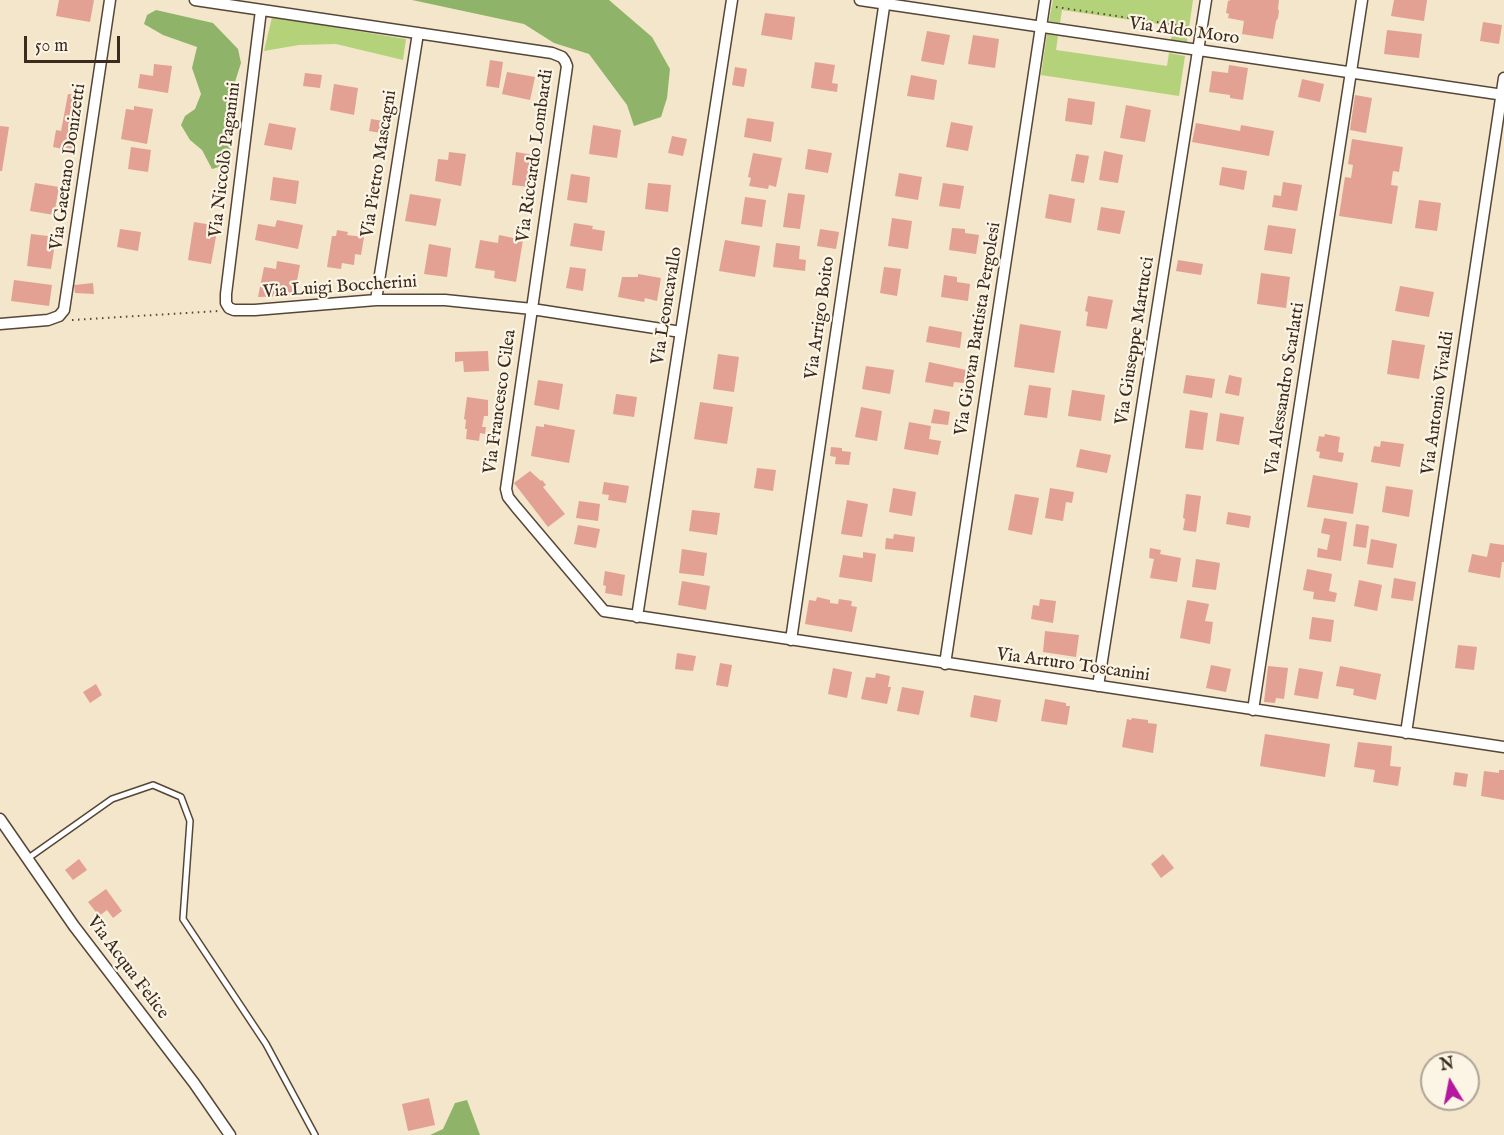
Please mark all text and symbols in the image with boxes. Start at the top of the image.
street label: Via Aldo Moro [1127,14,1241,50]
scale bar [27,24,123,62]
text: 50 m [35,35,68,58]
street label: Via Riccardo Lombardi [513,68,559,244]
street label: Via Niccolò Paganini [206,81,246,239]
street label: Via Gaetano Donizetti [47,82,91,252]
street label: Via Pietro Mascagni [358,89,402,239]
street label: Via Giovan Battista Pergolesi [951,221,1007,437]
street label: Via Leoncavallo [648,245,688,367]
street label: Via Arrigo Boito [802,255,840,381]
street label: Via Giuseppe Martucci [1112,255,1160,427]
street label: Via Luigi Boccherini [262,272,418,304]
street label: Via Alessandro Scarlatti [1262,301,1310,477]
street label: Via Francesco Cilea [480,328,522,476]
street label: Via Antonio Vivaldi [1418,330,1460,476]
street label: Via Arturo Toscanini [995,645,1151,687]
street label: Via Acqua Felice [81,912,173,1024]
north arrow [1420,1051,1480,1111]
text: N [1439,1054,1456,1076]

